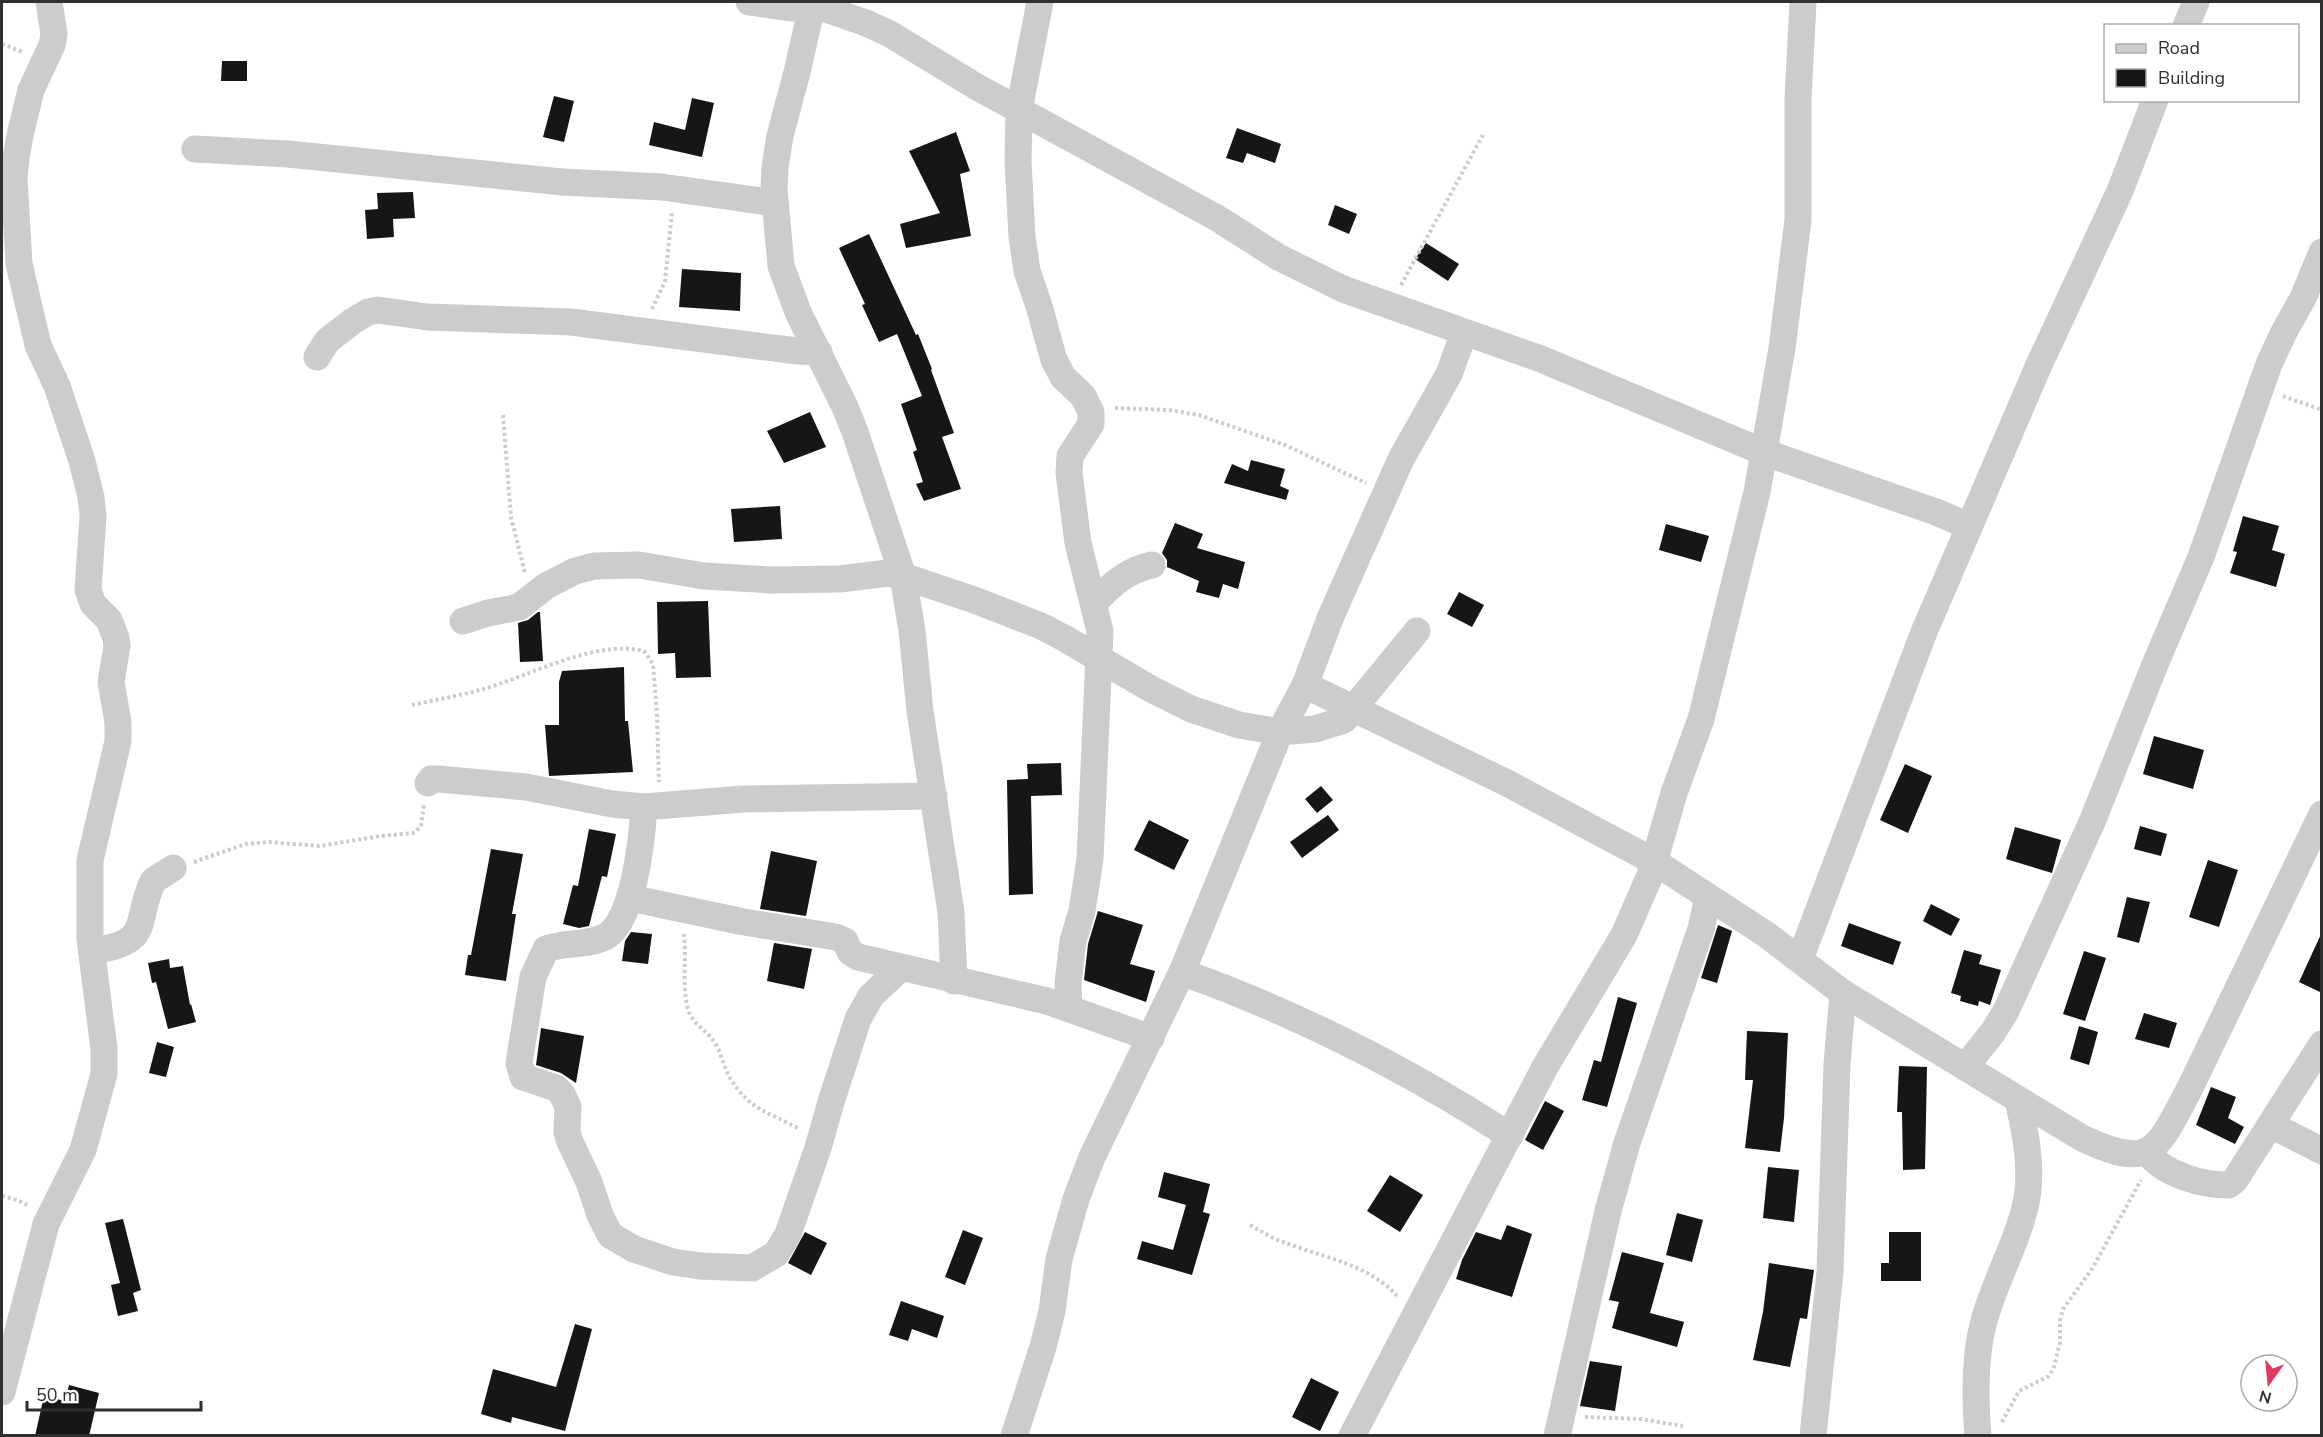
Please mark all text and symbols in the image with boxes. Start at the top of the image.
legend [2104,24,2299,102]
text: Road [2158,36,2200,60]
text: Building [2158,66,2225,90]
north arrow [2239,1353,2299,1413]
scale bar [27,1374,201,1412]
text: 50 m [36,1383,78,1407]
text: N [2257,1384,2274,1409]

